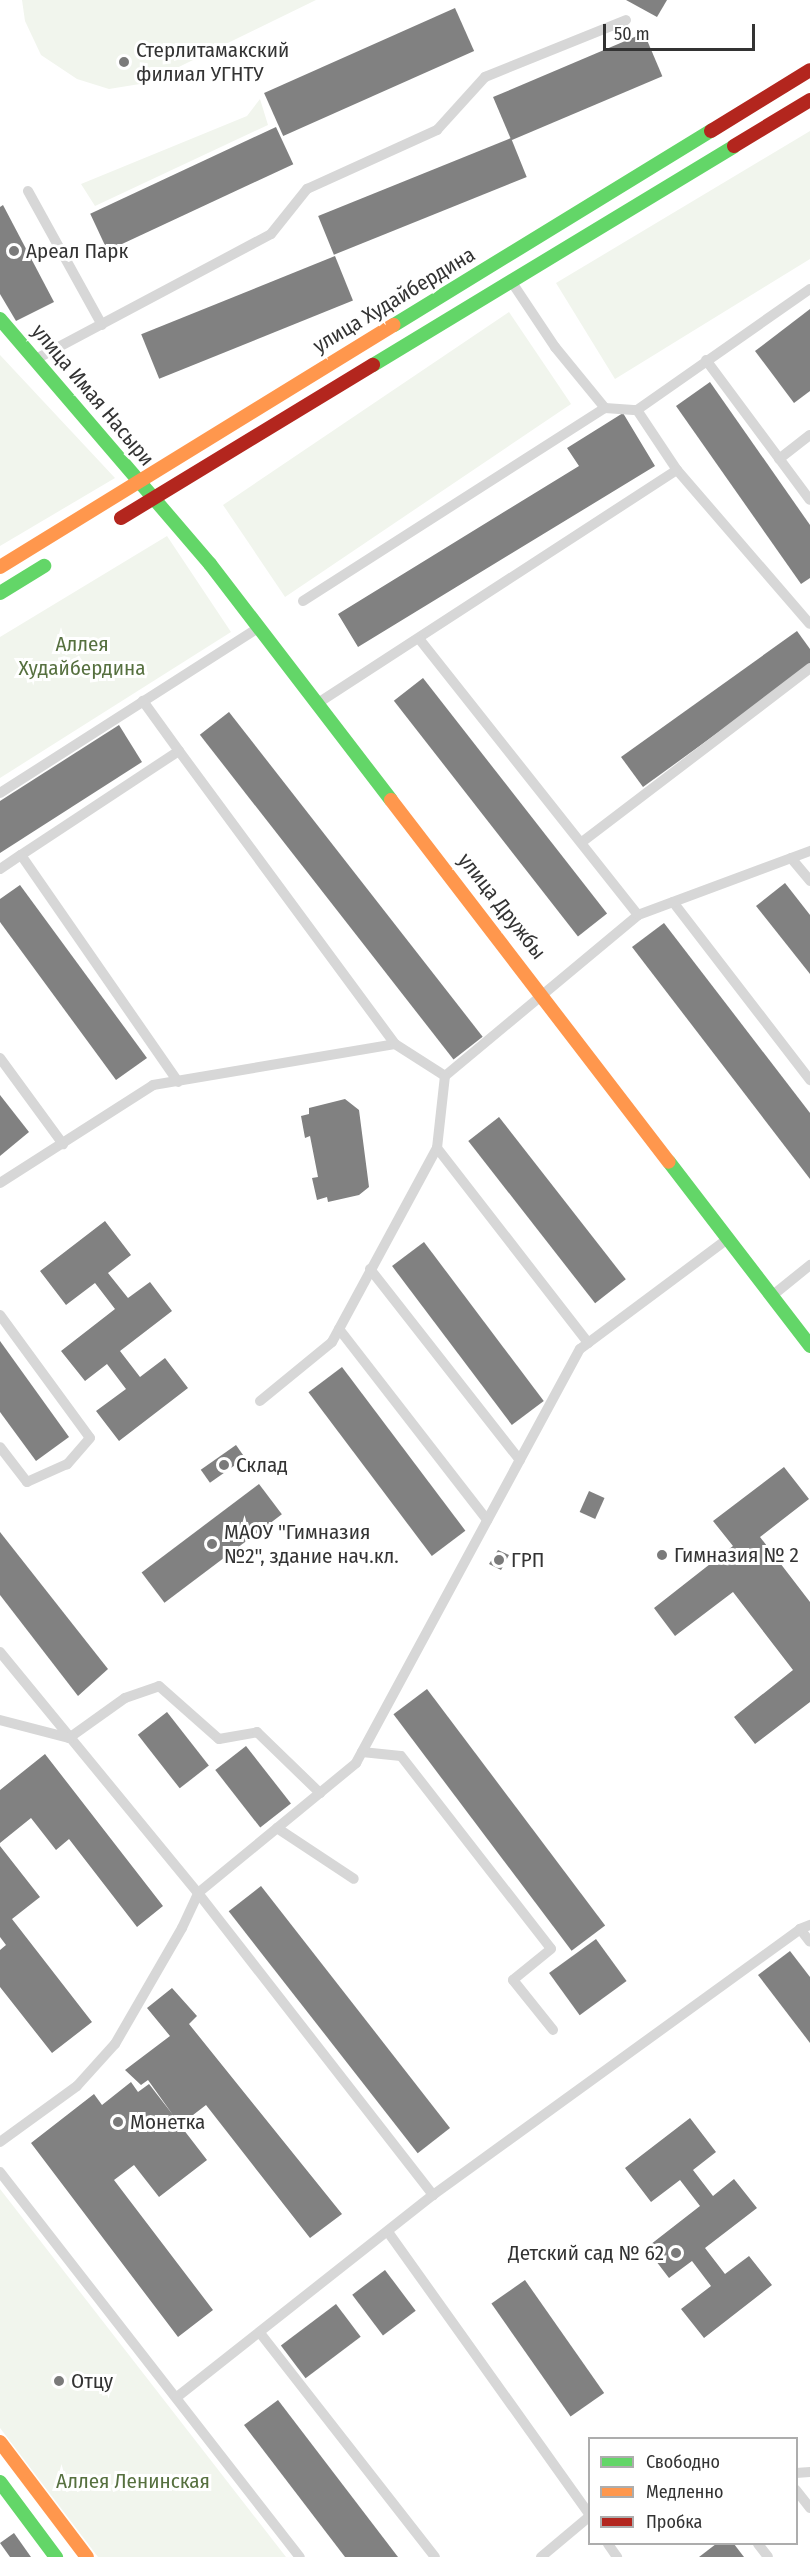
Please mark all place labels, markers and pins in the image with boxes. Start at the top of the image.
place label: Стерлитамакский филиал УГНТУ [136,37,289,87]
marker: Стерлитамакский филиал УГНТУ [117,55,131,69]
place label: Ареал Парк [26,238,128,264]
marker: Ареал Парк [7,244,21,258]
place label: Склад [236,1452,288,1478]
marker: Склад [217,1458,231,1472]
place label: МАОУ "Гимназия №2", здание нач.кл. [224,1519,399,1569]
marker: МАОУ "Гимназия №2", здание нач.кл. [205,1537,219,1551]
place label: Гимназия № 2 [674,1542,799,1568]
place label: ГРП [511,1547,544,1573]
marker: Гимназия № 2 [655,1548,669,1562]
marker: ГРП [492,1553,506,1567]
place label: Монетка [130,2109,205,2135]
marker: Монетка [111,2115,125,2129]
place label: Детский сад № 62 [508,2240,664,2266]
marker: Детский сад № 62 [669,2246,683,2260]
place label: Отцу [71,2368,113,2394]
marker: Отцу [52,2374,66,2388]

